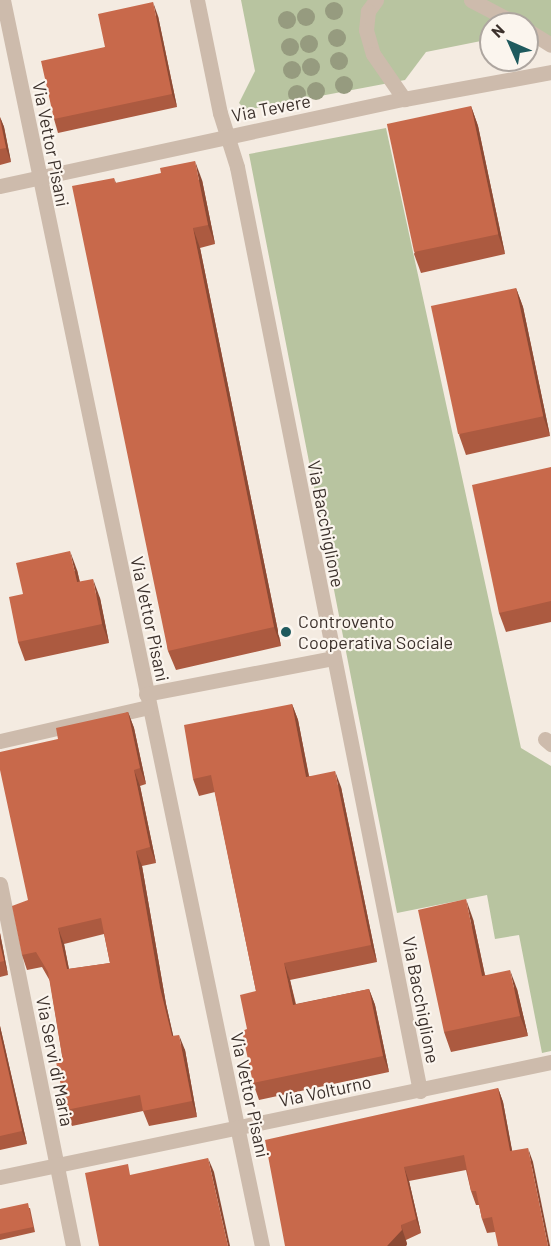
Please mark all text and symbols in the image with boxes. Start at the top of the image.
north arrow [479,12,539,72]
text: N [487,20,508,41]
street label: Via Vettor Pisani [28,79,74,209]
street label: Via Tevere [230,90,312,126]
street label: Via Bacchiglione [303,459,349,589]
street label: Via Vettor Pisani [126,554,174,684]
place label: Controvento Cooperativa Sociale [298,611,453,654]
marker: Controvento Cooperativa Sociale [279,625,293,639]
street label: Via Bacchiglione [398,935,444,1065]
street label: Via Servi di Maria [32,994,78,1128]
street label: Via Vettor Pisani [226,1030,274,1160]
street label: Via Volturno [277,1071,373,1111]

